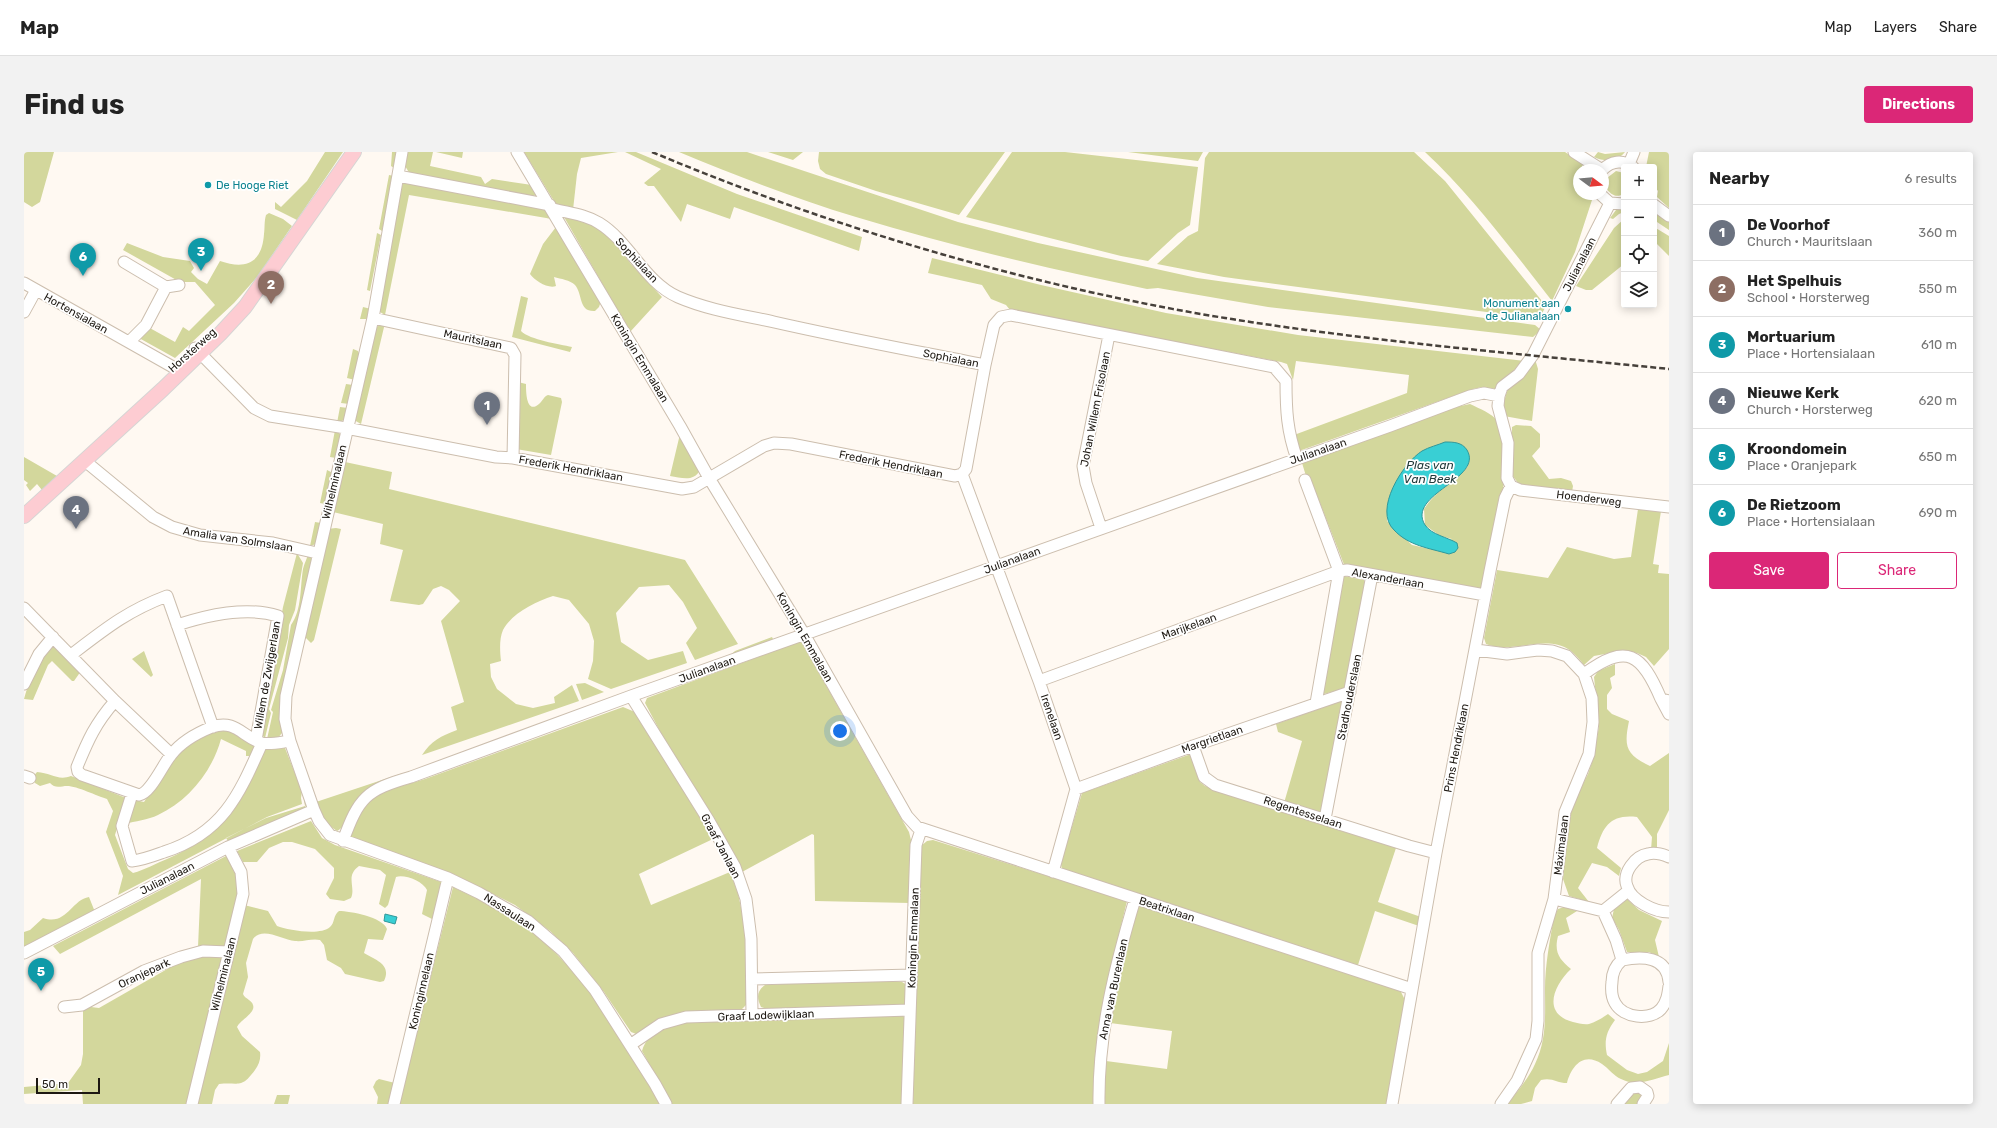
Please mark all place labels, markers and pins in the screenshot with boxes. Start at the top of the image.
place label: De Hooge Riet [216,179,289,192]
marker: De Hooge Riet [203,180,213,190]
pin: 3 [188,238,214,271]
pin: 6 [70,243,96,276]
pin: 2 [258,271,284,304]
place label: Monument aan de Julianalaan [1483,297,1560,323]
marker: Monument aan de Julianalaan [1563,304,1573,314]
pin: 1 [474,392,500,425]
pin: 4 [63,496,89,529]
pin: 5 [28,958,54,991]

